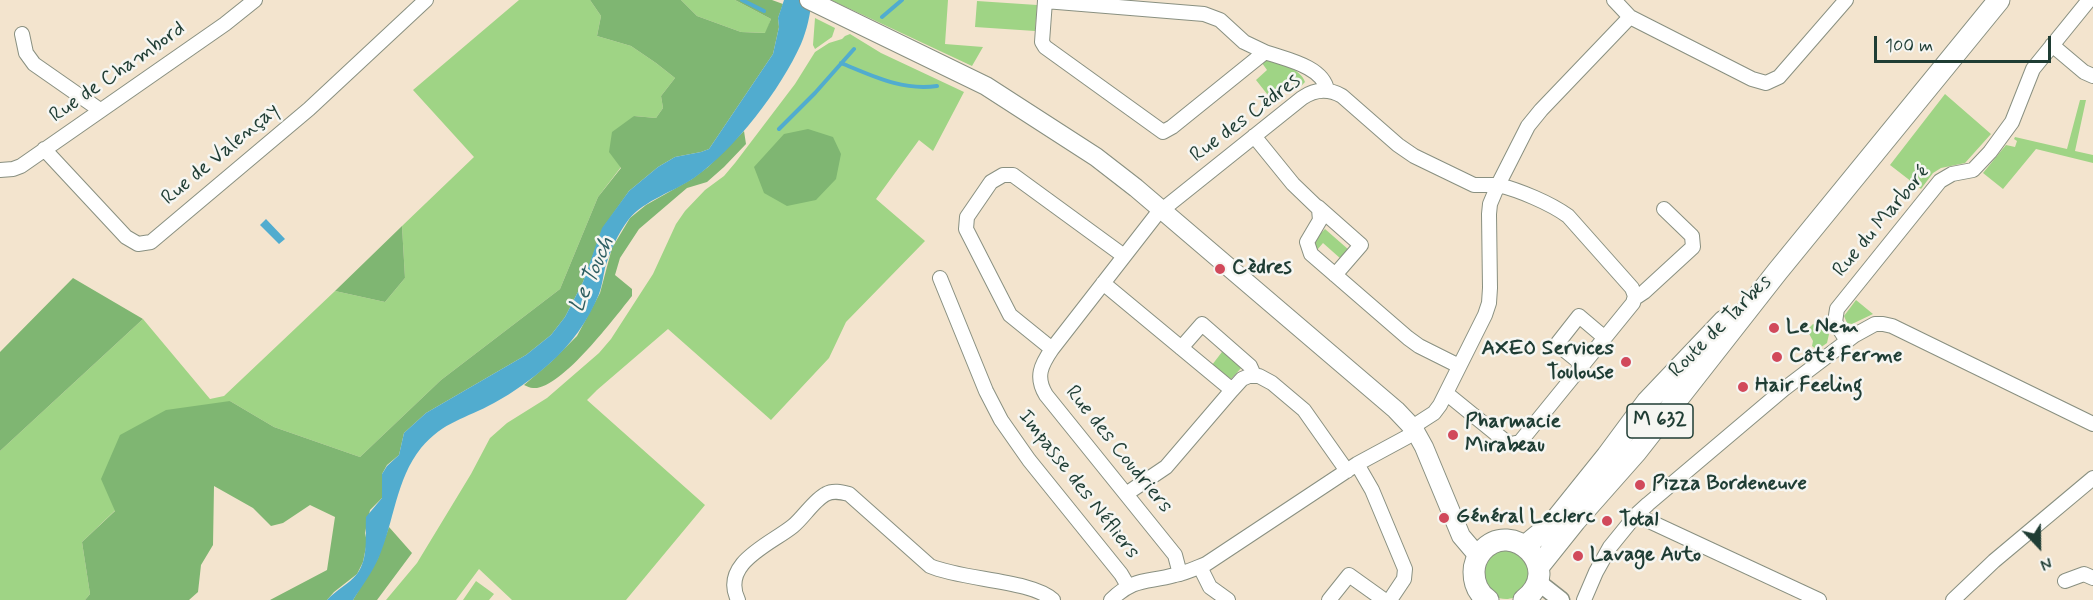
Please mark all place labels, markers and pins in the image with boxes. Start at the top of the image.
place label: Cèdres [1232,256,1292,282]
marker: Cèdres [1213,262,1227,276]
place label: Le Nem [1786,315,1859,341]
marker: Le Nem [1767,321,1781,335]
place label: AXEO Services Toulouse [1481,337,1614,387]
place label: Côté Ferme [1789,344,1902,370]
marker: Côté Ferme [1770,350,1784,364]
marker: AXEO Services Toulouse [1619,355,1633,369]
place label: Hair Feeling [1755,374,1863,400]
marker: Hair Feeling [1736,380,1750,394]
place label: Pharmacie Mirabeau [1465,410,1561,460]
marker: Pharmacie Mirabeau [1446,428,1460,442]
place label: Pizza Bordeneuve [1652,472,1807,498]
marker: Pizza Bordeneuve [1633,478,1647,492]
place label: Général Leclerc [1456,505,1595,531]
place label: Total [1619,508,1658,534]
marker: Général Leclerc [1437,511,1451,525]
marker: Total [1600,514,1614,528]
place label: Lavage Auto [1590,543,1701,569]
marker: Lavage Auto [1571,549,1585,563]

